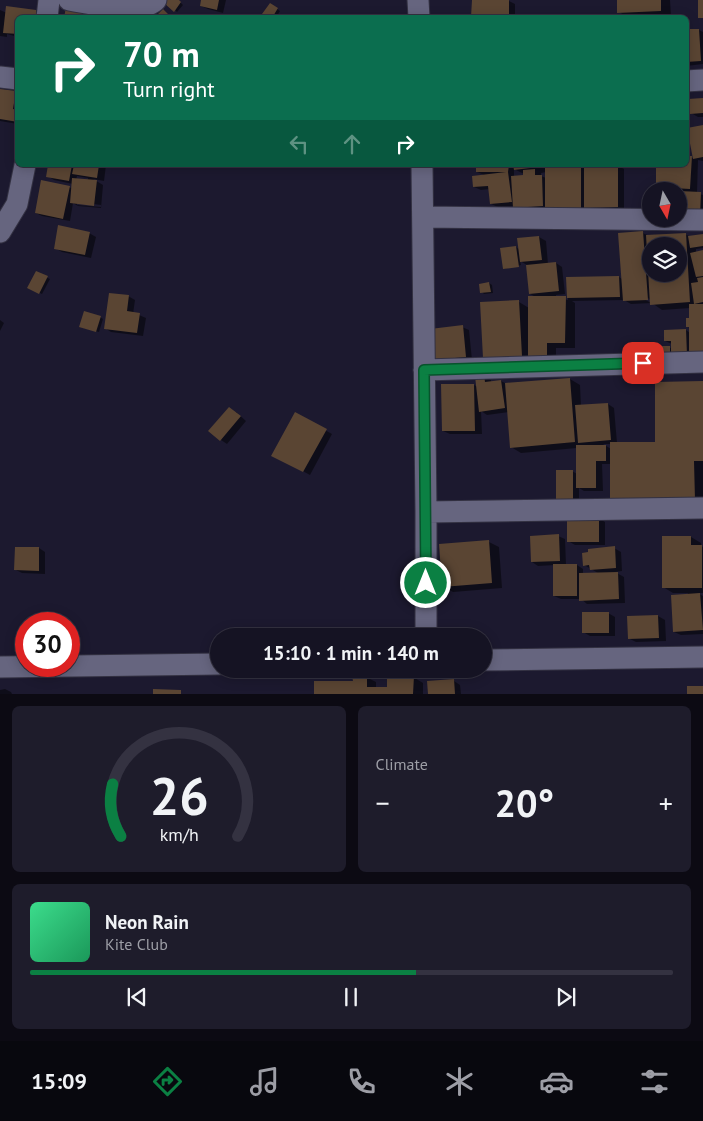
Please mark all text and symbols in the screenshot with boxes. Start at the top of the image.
text: 70 m [123,31,200,77]
icon: right [40,35,105,100]
text: Turn right [123,75,215,103]
icon: left [285,130,313,158]
icon: ahead [338,130,366,158]
icon: right [391,130,419,158]
north arrow [642,182,688,228]
map controls [642,182,687,282]
button: layers [642,237,687,282]
pin [622,342,664,384]
icon: arrive [629,349,657,377]
position arrow [399,556,451,608]
speed limit sign: 30 [15,612,80,677]
text: 15:10 · 1 min · 140 m [263,641,439,665]
text: Climate [376,754,428,774]
text: 26 [149,762,208,829]
text: 20° [494,778,554,827]
text: − [376,784,390,821]
text: + [659,784,673,821]
text: km/h [159,823,198,846]
text: Neon Rain [105,910,189,934]
text: Kite Club [105,934,168,954]
icon: previous [123,983,151,1011]
icon: pause [337,983,365,1011]
icon: next [552,983,580,1011]
icon: directions [150,1064,185,1099]
icon: music [247,1064,282,1099]
icon: phone [344,1064,379,1099]
icon: climate [442,1064,477,1099]
icon: car [539,1064,574,1099]
icon: filters [637,1064,672,1099]
text: 15:09 [31,1067,87,1095]

